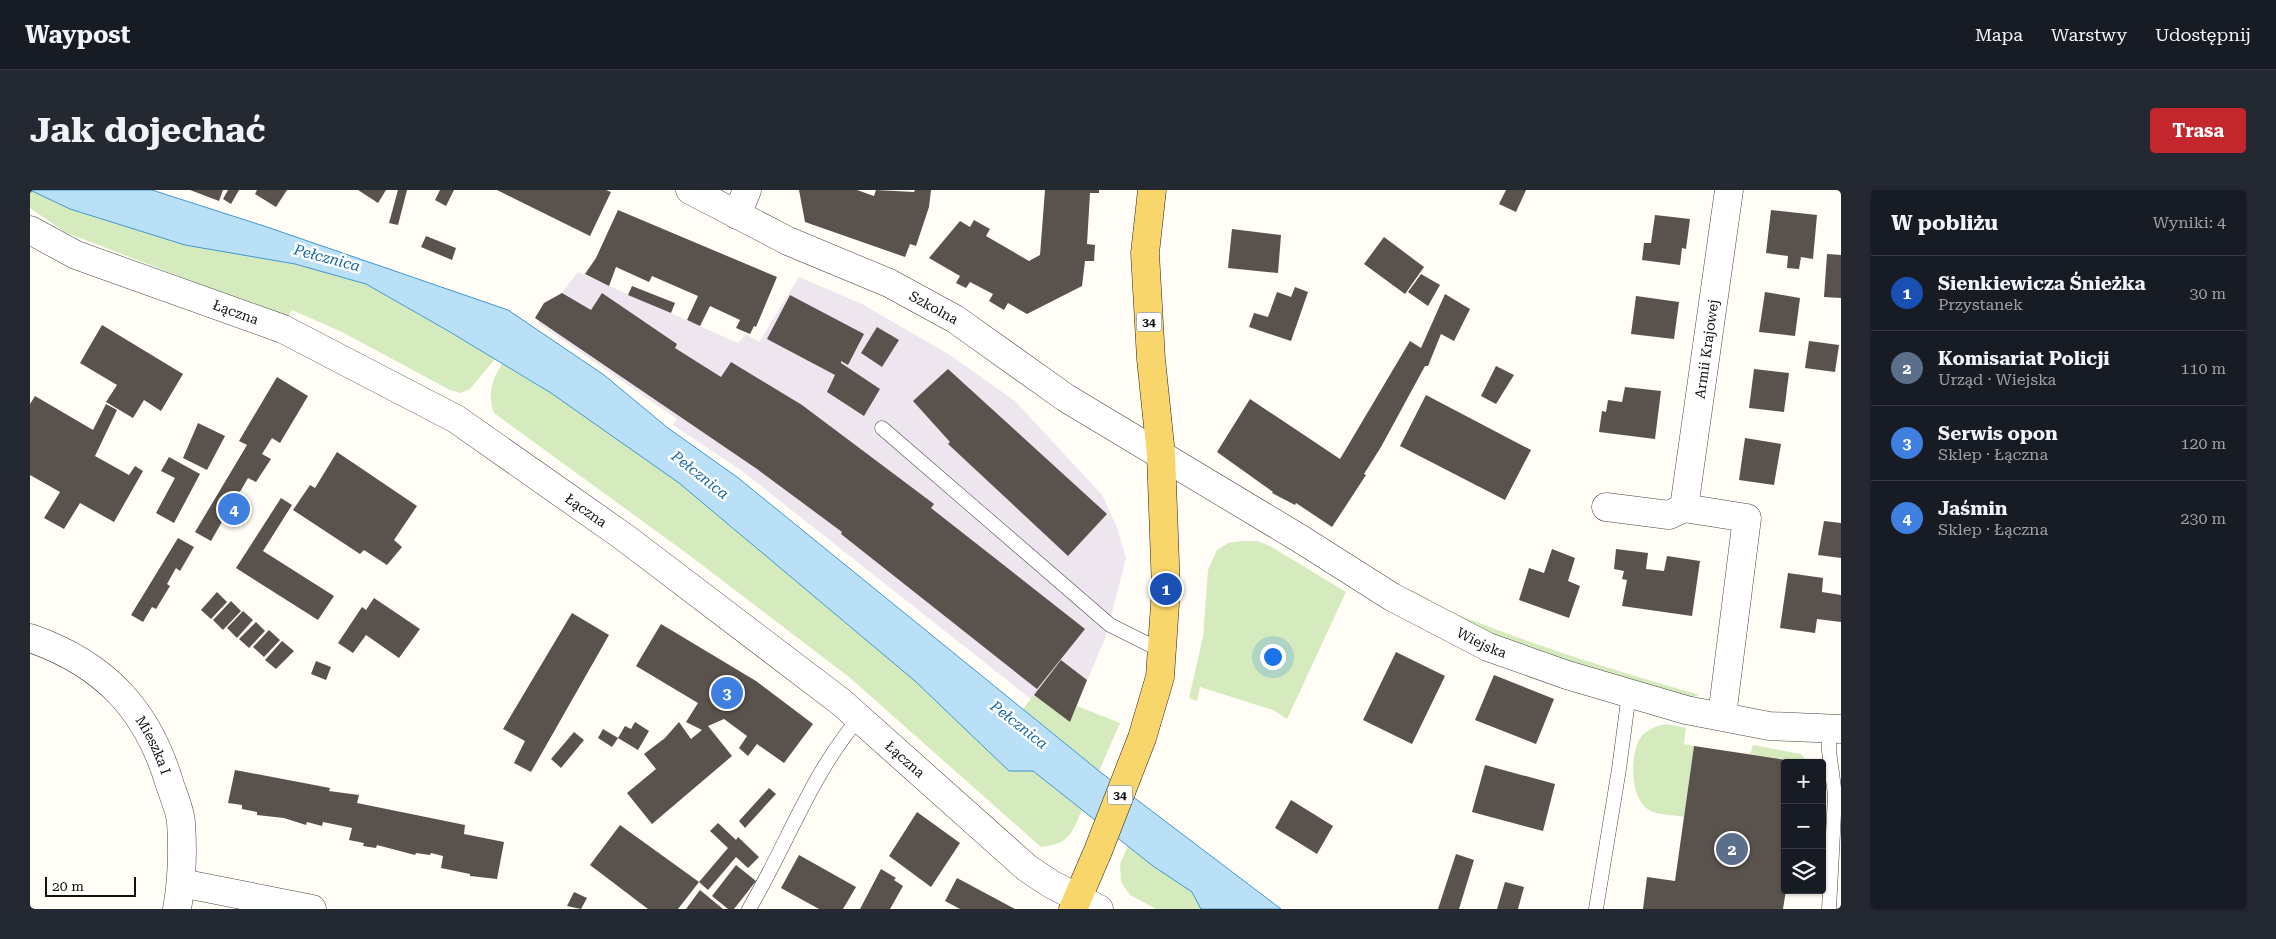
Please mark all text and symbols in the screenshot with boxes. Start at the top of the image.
text: Waypost [25,21,130,49]
text: Mapa [1975,24,2023,45]
text: Warstwy [2051,24,2127,45]
text: Udostępnij [2155,24,2251,45]
button: Trasa [2150,108,2246,153]
text: Jak dojechać [30,110,266,151]
text: W pobliżu [1891,211,1998,235]
text: Wyniki: 4 [2153,213,2226,232]
water label: Pełcznica [291,240,362,275]
text: Sienkiewicza Śnieżka [1938,272,2146,295]
text: 1 [1903,284,1911,303]
text: 30 m [2189,284,2226,303]
street label: Szkolna [907,288,962,327]
text: Przystanek [1938,295,2023,314]
street label: Łączna [211,297,261,328]
street label: Armii Krajowej [1692,298,1721,400]
road number: 34 [1136,312,1162,332]
text: Komisariat Policji [1938,347,2110,370]
text: 2 [1903,359,1911,378]
text: 110 m [2180,359,2226,378]
text: Urząd · Wiejska [1938,370,2056,389]
text: Serwis opon [1938,422,2058,445]
text: 3 [1903,434,1911,453]
text: 120 m [2180,434,2226,453]
text: Sklep · Łączna [1938,445,2048,464]
water label: Pełcznica [667,446,732,503]
pin: 4 [218,490,250,528]
street label: Łączna [562,490,610,531]
text: Jaśmin [1938,497,2008,520]
text: 4 [1903,509,1911,528]
text: 230 m [2180,509,2226,528]
text: Sklep · Łączna [1938,520,2048,539]
pin: 1 [1150,570,1182,608]
street label: Wiejska [1454,624,1509,661]
your location [1260,644,1286,670]
pin: 3 [711,674,743,712]
water label: Pełcznica [986,696,1051,753]
street label: Mieszka I [132,713,174,777]
street label: Łączna [882,737,928,781]
map controls [1781,759,1826,894]
button: + [1781,759,1826,804]
road number: 34 [1108,786,1132,804]
button: − [1781,804,1826,849]
pin: 2 [1716,830,1748,868]
button: layers [1781,849,1826,894]
scale bar [45,874,136,897]
text: 20 m [52,878,84,894]

